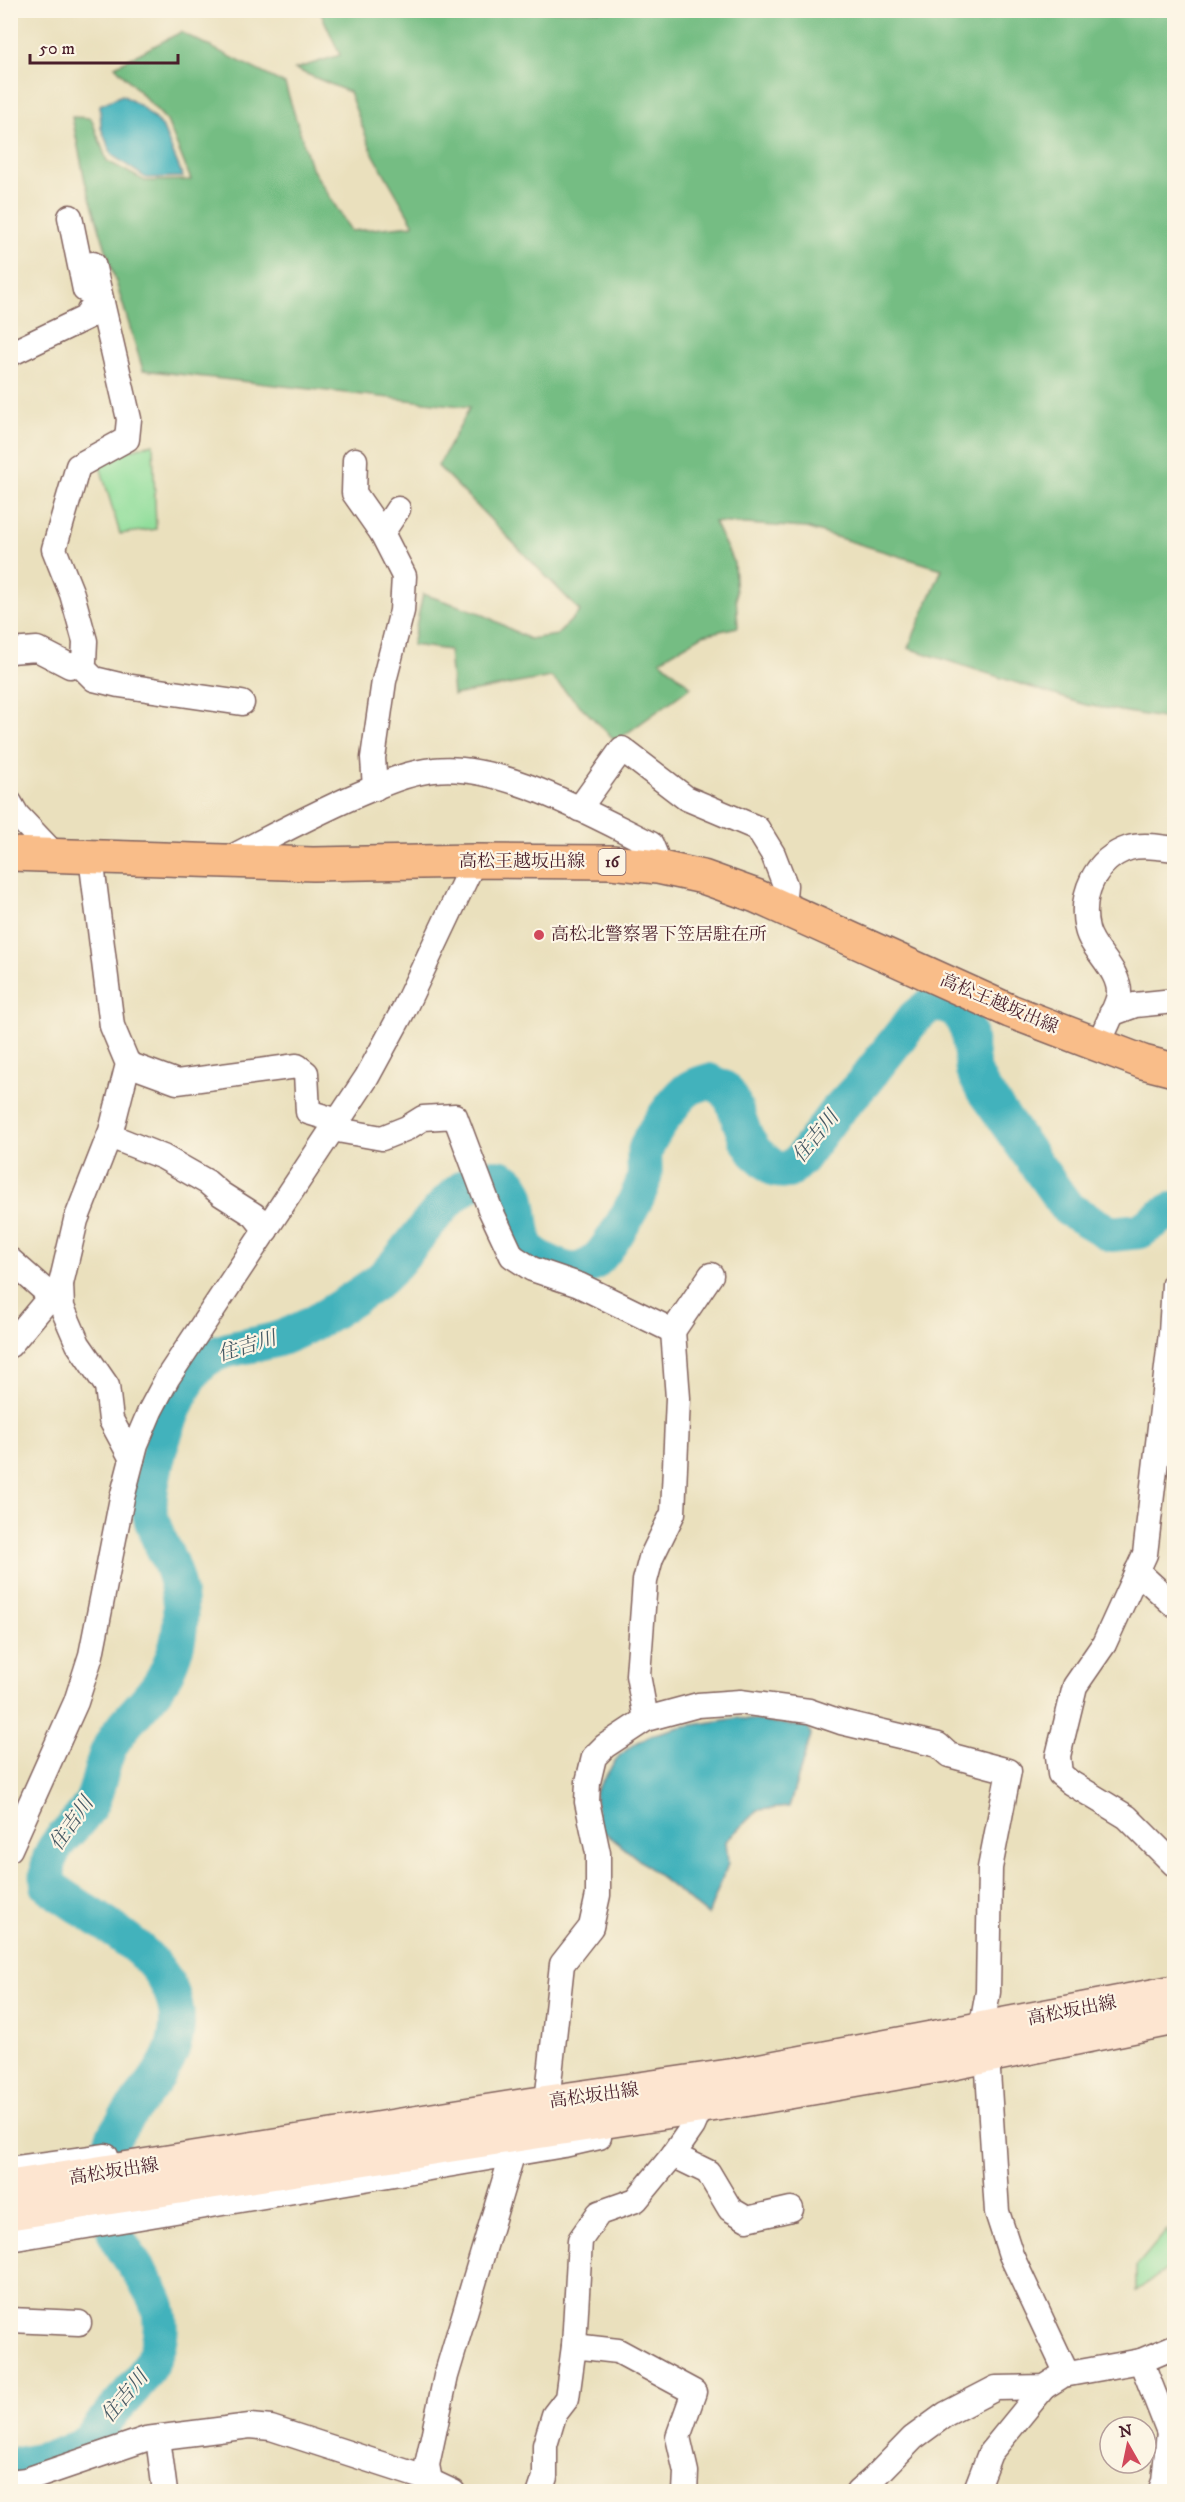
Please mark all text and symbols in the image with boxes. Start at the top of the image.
scale bar [30,27,178,65]
text: 50 m [39,38,75,60]
road number: 16 [598,849,626,875]
street label: 高松王越坂出線 [459,851,585,873]
place label: 高松北警察署下笠居駐在所 [551,924,767,946]
marker: 高松北警察署下笠居駐在所 [532,928,546,942]
street label: 高松王越坂出線 [937,969,1061,1039]
water label: 住吉川 [787,1104,846,1168]
water label: 住吉川 [215,1326,281,1368]
water label: 住吉川 [45,1791,101,1856]
street label: 高松坂出線 [1026,1992,1118,2030]
street label: 高松坂出線 [548,2079,640,2113]
street label: 高松坂出線 [68,2154,160,2190]
water label: 住吉川 [96,2364,155,2428]
north arrow [1098,2415,1158,2475]
text: N [1118,2420,1134,2442]

